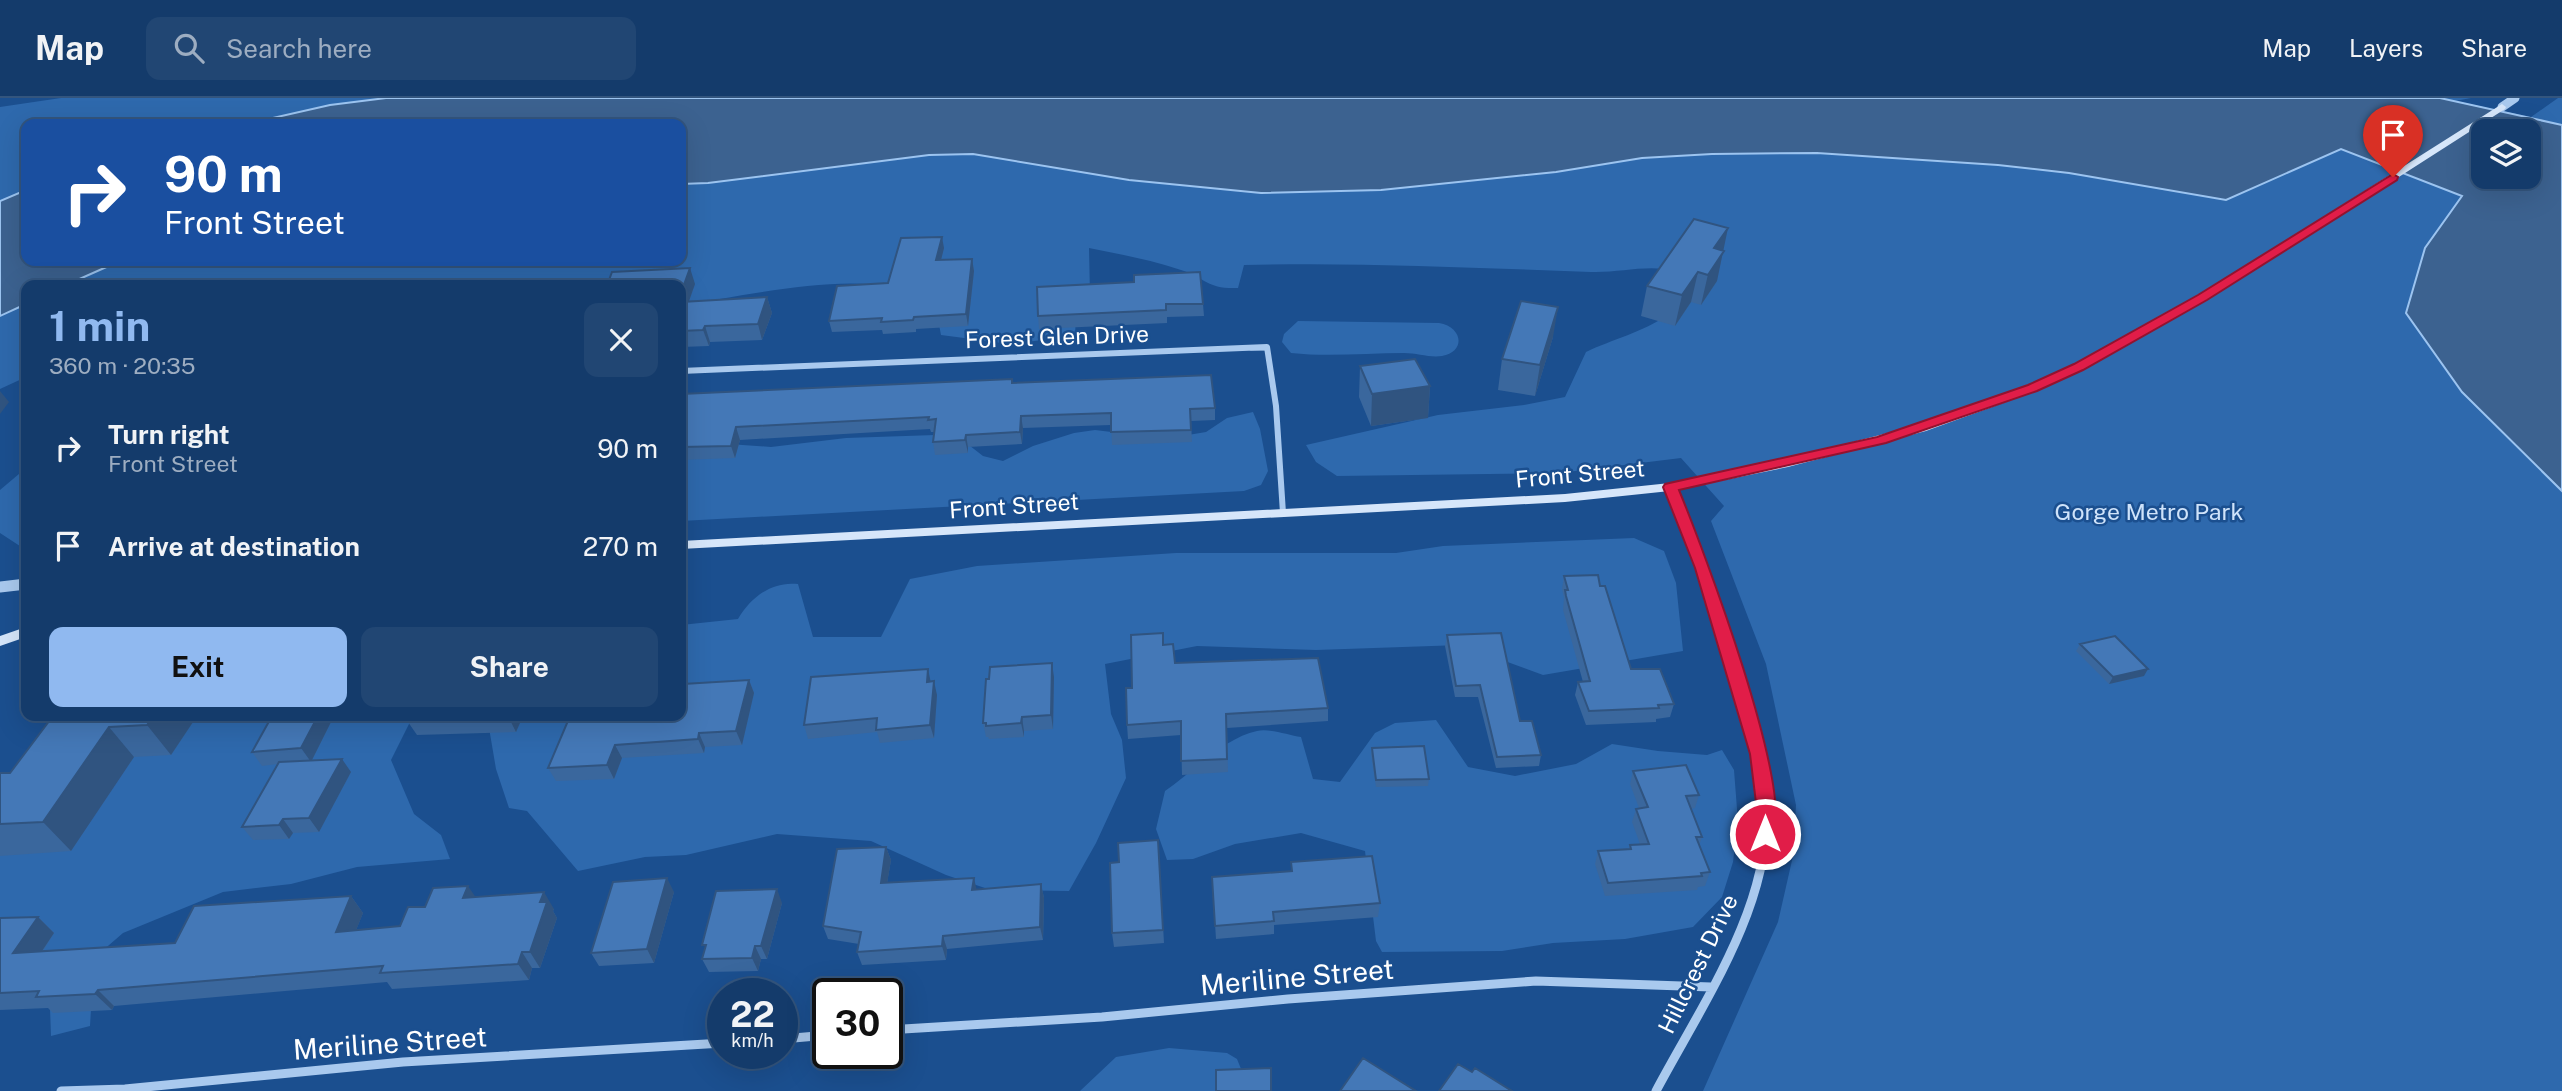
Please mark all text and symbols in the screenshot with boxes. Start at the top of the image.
search box [146,17,636,80]
text: Map [35,29,104,67]
icon: search [170,29,208,67]
text: Search here [226,33,372,64]
text: Map [2262,34,2311,62]
text: Layers [2349,34,2423,62]
text: Share [2461,34,2527,62]
pin [2363,105,2423,177]
icon: arrive [2374,116,2412,154]
map controls [2471,119,2541,189]
button: layers [2471,119,2541,189]
text: 90 m [164,145,283,203]
icon: right [49,147,140,238]
text: Front Street [164,204,345,241]
text: 1 min [49,301,150,350]
button: close [584,303,658,377]
street label: Forest Glen Drive [964,320,1149,353]
text: 360 m · 20:35 [49,352,196,379]
text: Turn right [108,419,230,450]
icon: right [49,429,87,467]
text: 90 m [597,433,658,464]
text: Front Street [108,450,238,477]
street label: Front Street [1514,454,1646,493]
street label: Front Street [948,488,1080,524]
park label: Gorge Metro Park [2055,498,2243,525]
icon: arrive [49,527,87,565]
text: Arrive at destination [108,531,360,562]
text: 270 m [583,531,658,562]
button: Exit [49,627,347,707]
button: Share [361,627,658,707]
position arrow [1728,797,1802,871]
street label: Hillcrest Drive [1652,890,1743,1038]
street label: Meriline Street [1199,952,1395,1001]
speed limit sign: 30 [812,978,903,1069]
text: 22 [730,994,775,1035]
street label: Meriline Street [292,1019,488,1066]
text: km/h [731,1030,774,1051]

